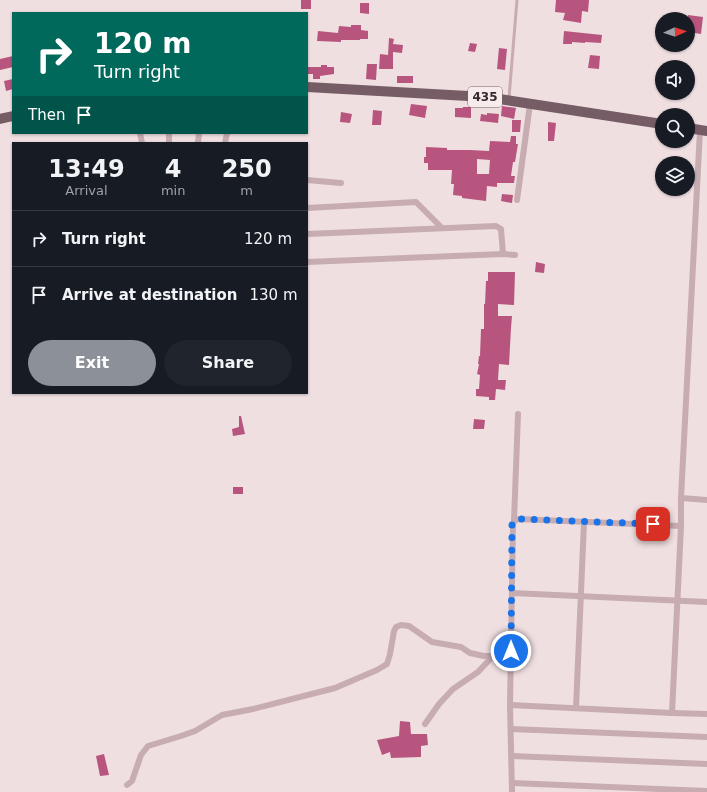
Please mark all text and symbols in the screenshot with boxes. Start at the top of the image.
north arrow [655,12,695,52]
map controls [655,12,695,196]
text: 120 m [94,27,191,60]
icon: right [28,28,80,80]
button: sound [655,60,695,100]
text: Turn right [94,61,180,82]
road number: 435 [468,87,502,107]
icon: arrive [73,104,95,126]
text: Then [28,106,65,124]
button: search [655,108,695,148]
text: 13:49 [48,155,125,183]
text: 4 [165,155,181,183]
text: 250 [222,155,272,183]
button: layers [655,156,695,196]
text: Arrival [65,183,108,198]
text: min [161,183,185,198]
text: m [240,183,253,198]
icon: right [28,228,50,250]
text: Turn right [62,230,146,248]
text: 120 m [244,230,292,248]
icon: arrive [28,284,50,306]
text: Arrive at destination [62,286,237,304]
text: 130 m [249,286,298,304]
button: Exit [28,340,156,386]
button: Share [164,340,292,386]
pin [636,507,670,541]
icon: arrive [642,513,664,535]
position arrow [490,630,532,672]

